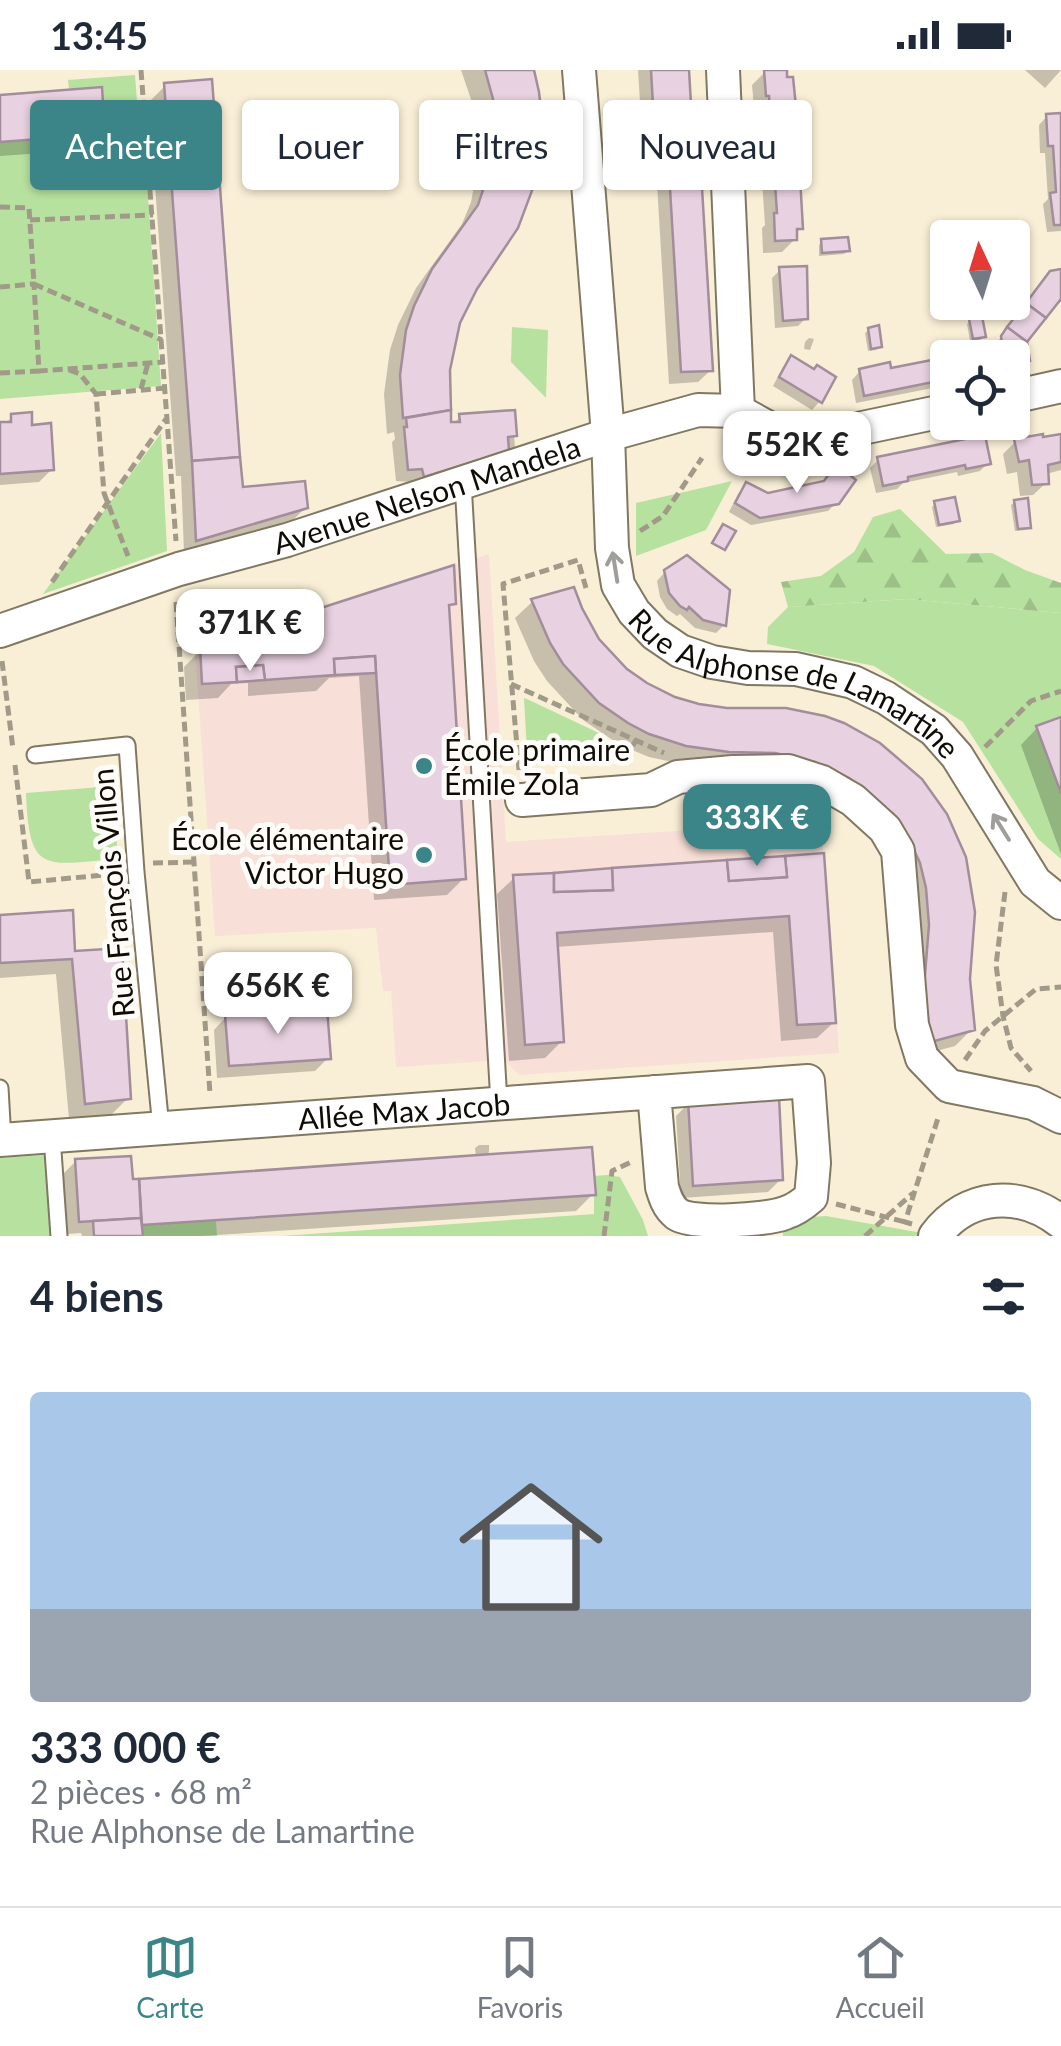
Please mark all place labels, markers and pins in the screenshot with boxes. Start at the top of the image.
pin: 552K € [716,411,878,496]
pin: 371K € [169,589,331,674]
place label: École primaire Émile Zola [444,731,630,801]
marker: École primaire Émile Zola [413,755,435,777]
pin: 333K € [676,784,838,869]
place label: École élémentaire Victor Hugo [171,820,404,890]
marker: École élémentaire Victor Hugo [413,844,435,866]
pin: 656K € [197,952,359,1037]

